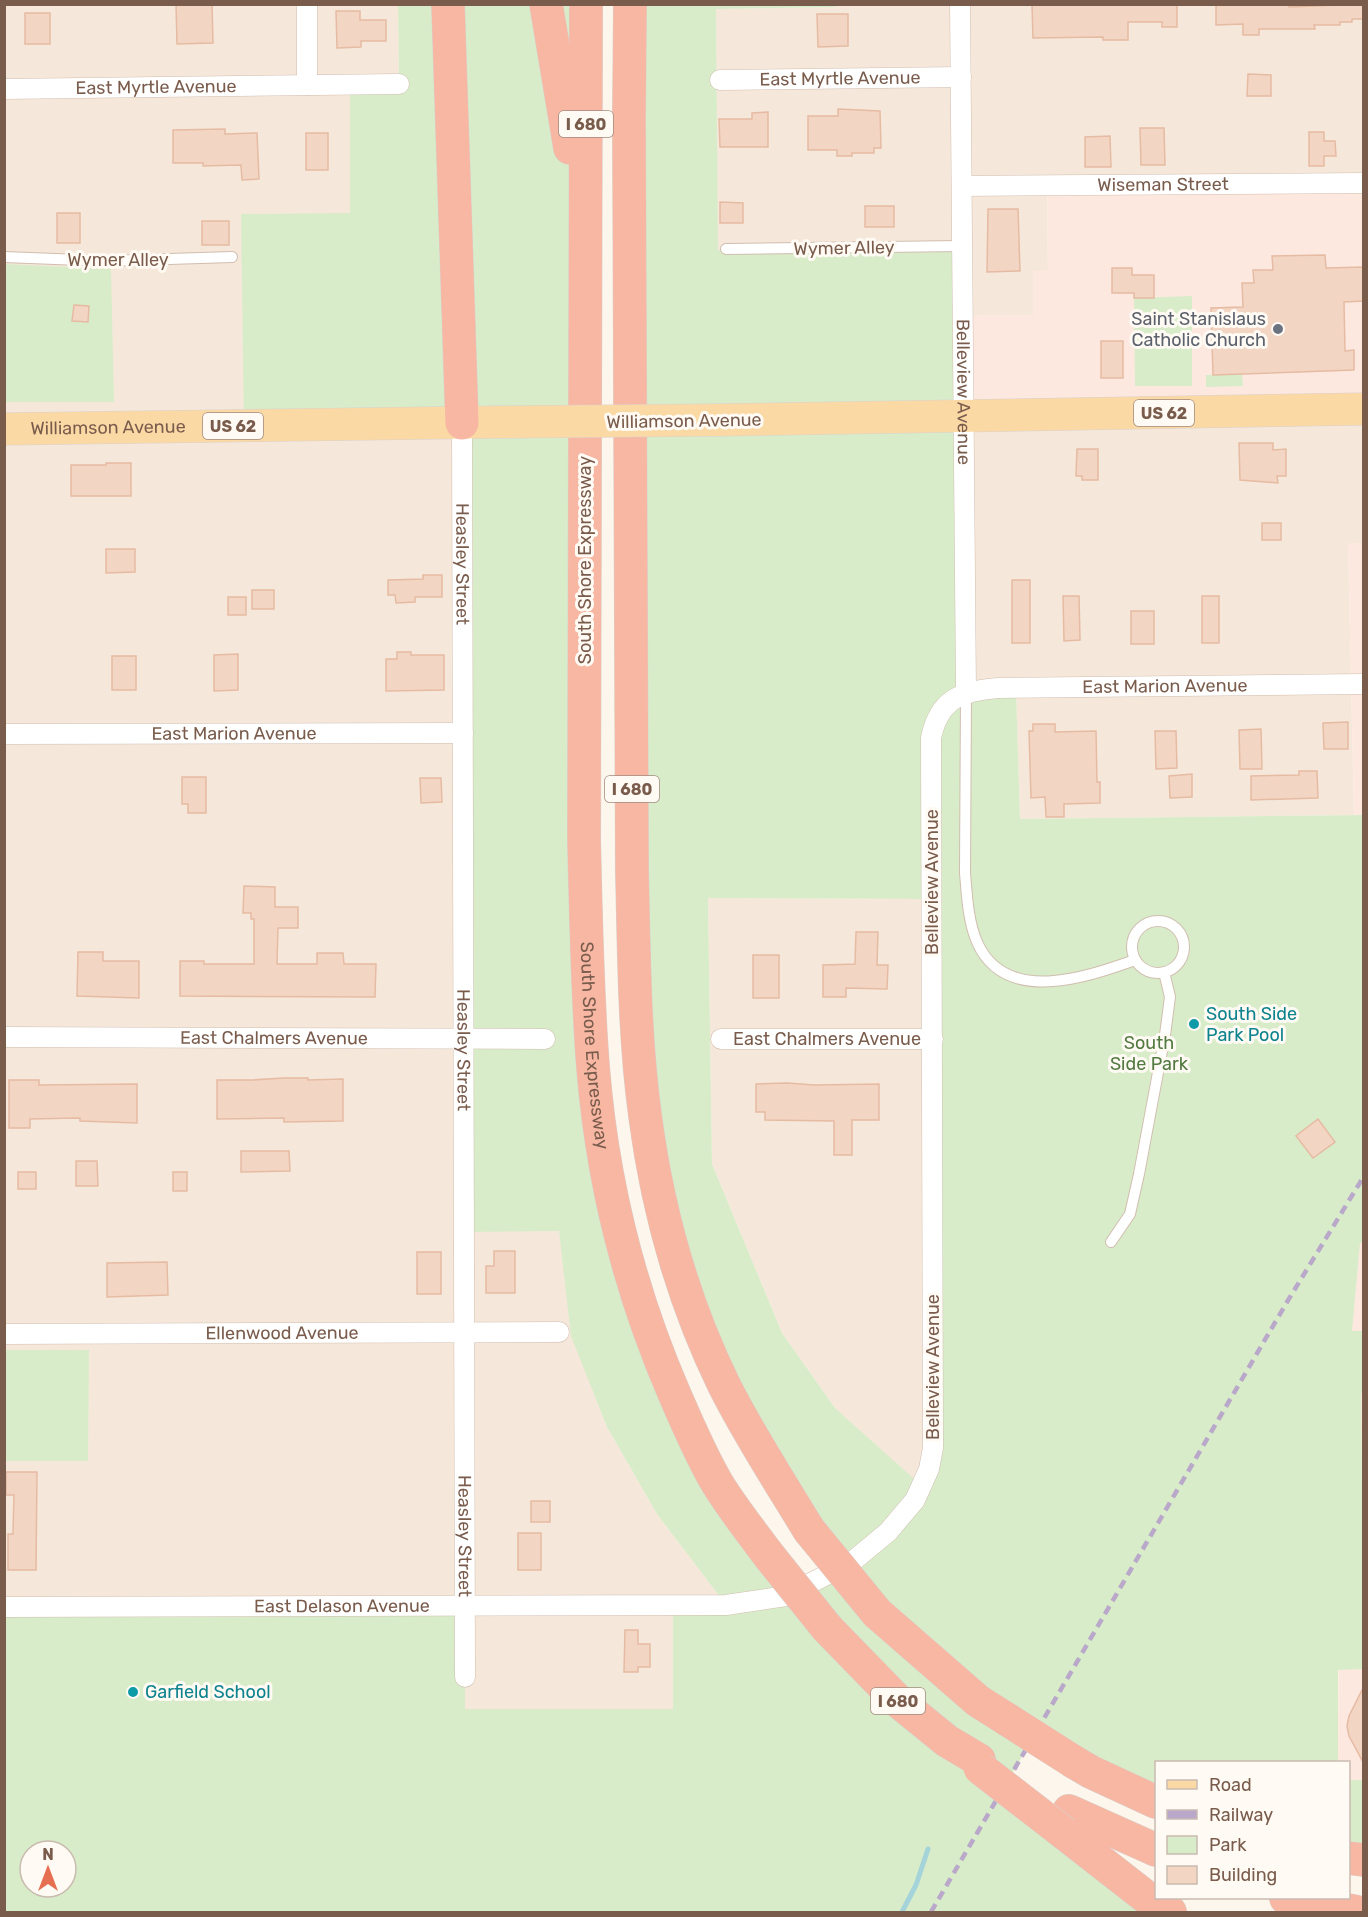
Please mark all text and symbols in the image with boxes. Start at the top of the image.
street label: East Myrtle Avenue [759,67,921,91]
street label: East Myrtle Avenue [75,75,237,99]
road number: I 680 [559,111,613,137]
street label: Wiseman Street [1097,173,1229,196]
street label: Wymer Alley [793,236,895,260]
street label: Wymer Alley [67,249,169,271]
place label: Saint Stanislaus Catholic Church [1131,308,1266,351]
street label: Belleview Avenue [952,319,975,465]
marker: Saint Stanislaus Catholic Church [1271,322,1285,336]
road number: US 62 [1134,400,1194,426]
street label: Williamson Avenue [606,409,762,433]
road number: US 62 [203,413,263,439]
street label: Williamson Avenue [30,415,186,440]
street label: South Shore Expressway [574,456,596,664]
street label: Heasley Street [451,503,473,625]
street label: East Marion Avenue [1082,674,1248,698]
street label: East Marion Avenue [151,722,317,745]
road number: I 680 [605,776,659,802]
street label: Belleview Avenue [921,809,943,955]
street label: South Shore Expressway [576,941,614,1151]
street label: Heasley Street [452,989,475,1111]
place label: South Side Park Pool [1206,1003,1297,1046]
marker: South Side Park Pool [1187,1017,1201,1031]
street label: East Chalmers Avenue [180,1027,368,1049]
street label: East Chalmers Avenue [733,1028,921,1050]
park label: South Side Park [1110,1032,1189,1075]
street label: Belleview Avenue [922,1294,944,1440]
street label: Ellenwood Avenue [205,1322,359,1344]
street label: Heasley Street [454,1475,476,1597]
street label: East Delason Avenue [254,1595,430,1617]
place label: Garfield School [145,1681,271,1703]
marker: Garfield School [126,1685,140,1699]
road number: I 680 [871,1688,925,1714]
legend [1155,1761,1350,1899]
text: Road [1209,1774,1252,1796]
text: Railway [1209,1804,1273,1826]
text: Park [1209,1834,1247,1856]
north arrow [18,1839,78,1899]
text: N [42,1845,54,1864]
text: Building [1209,1864,1277,1886]

